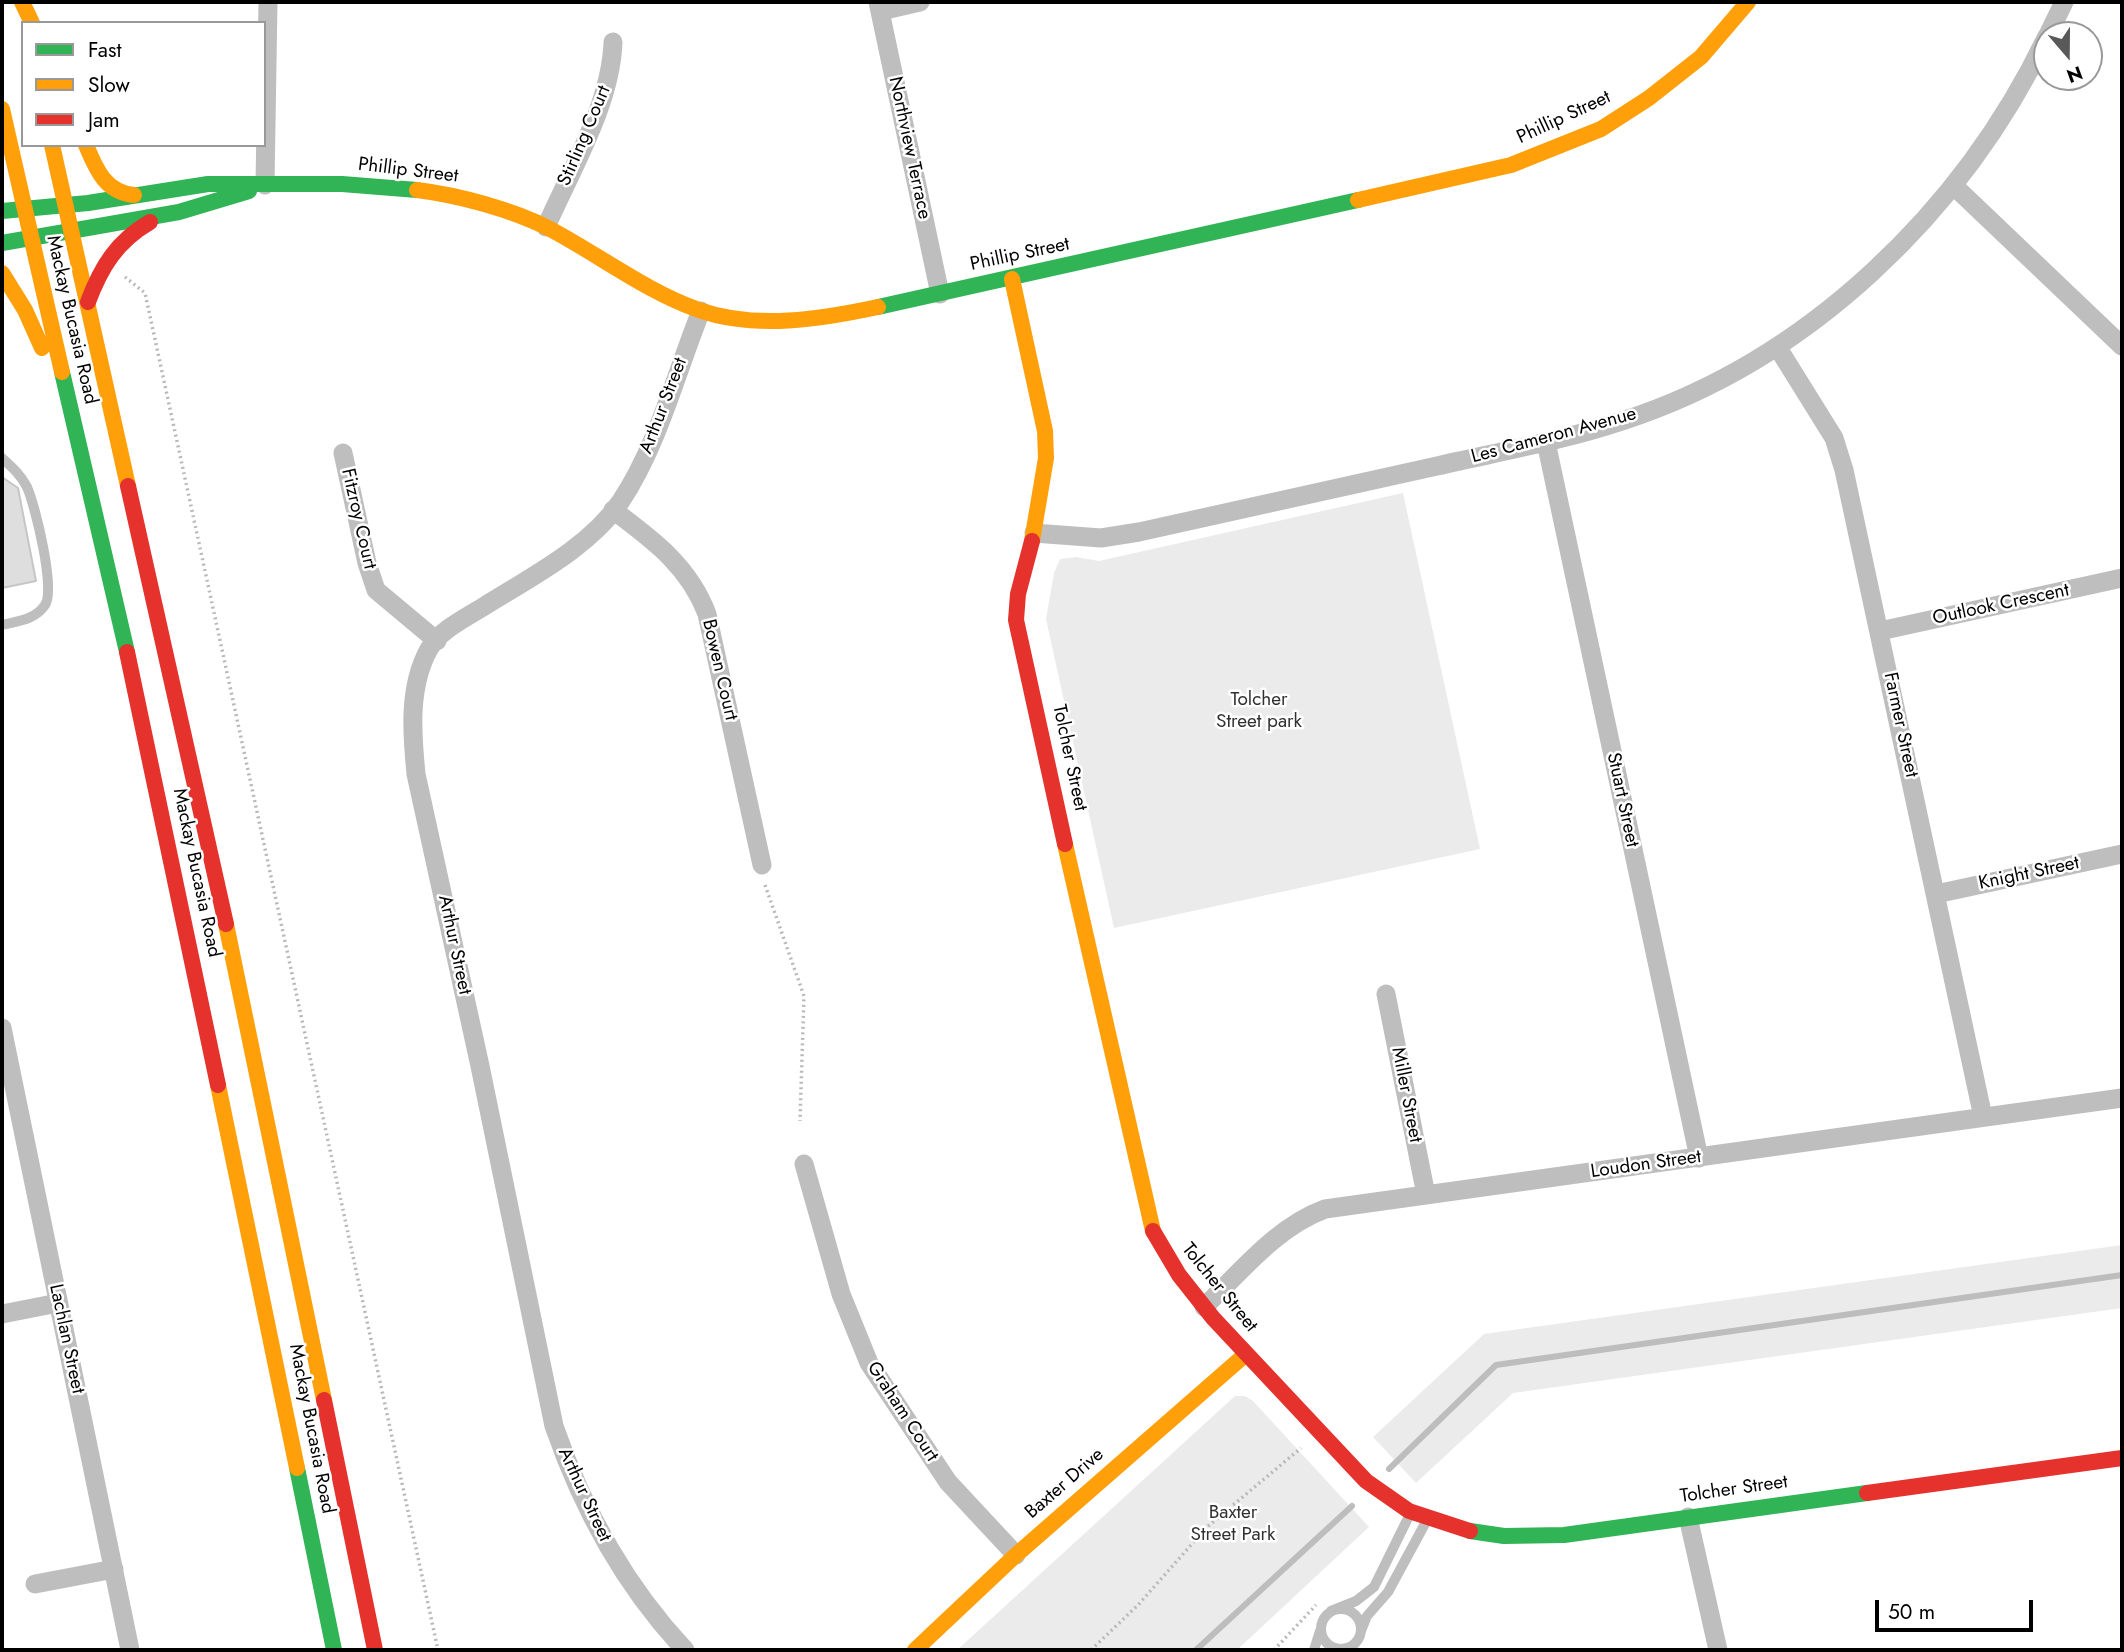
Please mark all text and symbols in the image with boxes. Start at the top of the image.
legend [21,21,266,147]
north arrow [2033,21,2103,91]
text: Fast [88,35,121,65]
text: N [2063,59,2086,90]
text: Slow [88,70,130,100]
street label: Northview Terrace [883,75,935,221]
street label: Stirling Court [554,82,616,190]
street label: Phillip Street [1513,86,1615,150]
text: Jam [88,105,120,135]
street label: Phillip Street [357,154,459,188]
street label: Mackay Bucasia Road [41,233,101,407]
street label: Phillip Street [968,233,1072,277]
street label: Arthur Street [635,355,693,457]
street label: Les Cameron Avenue [1469,403,1639,469]
street label: Fitzroy Court [335,466,381,572]
street label: Outlook Crescent [1931,579,2071,631]
street label: Bowen Court [696,617,742,723]
street label: Farmer Street [1878,670,1922,780]
park label: Tolcher Street park [1216,689,1302,733]
street label: Tolcher Street [1047,703,1091,813]
street label: Stuart Street [1601,751,1643,849]
street label: Mackay Bucasia Road [167,786,225,960]
street label: Knight Street [1977,852,2081,896]
street label: Arthur Street [432,893,476,997]
street label: Miller Street [1386,1046,1426,1144]
street label: Loudon Street [1589,1146,1703,1184]
street label: Tolcher Street [1176,1239,1262,1337]
street label: Lachlan Street [43,1282,89,1396]
street label: Mackay Bucasia Road [283,1342,339,1516]
street label: Graham Court [861,1358,943,1466]
street label: Arthur Street [552,1444,616,1546]
street label: Baxter Drive [1021,1444,1109,1524]
street label: Tolcher Street [1679,1471,1789,1509]
park label: Baxter Street Park [1191,1502,1275,1546]
scale bar [1879,1586,2036,1630]
text: 50 m [1888,1597,1935,1627]

